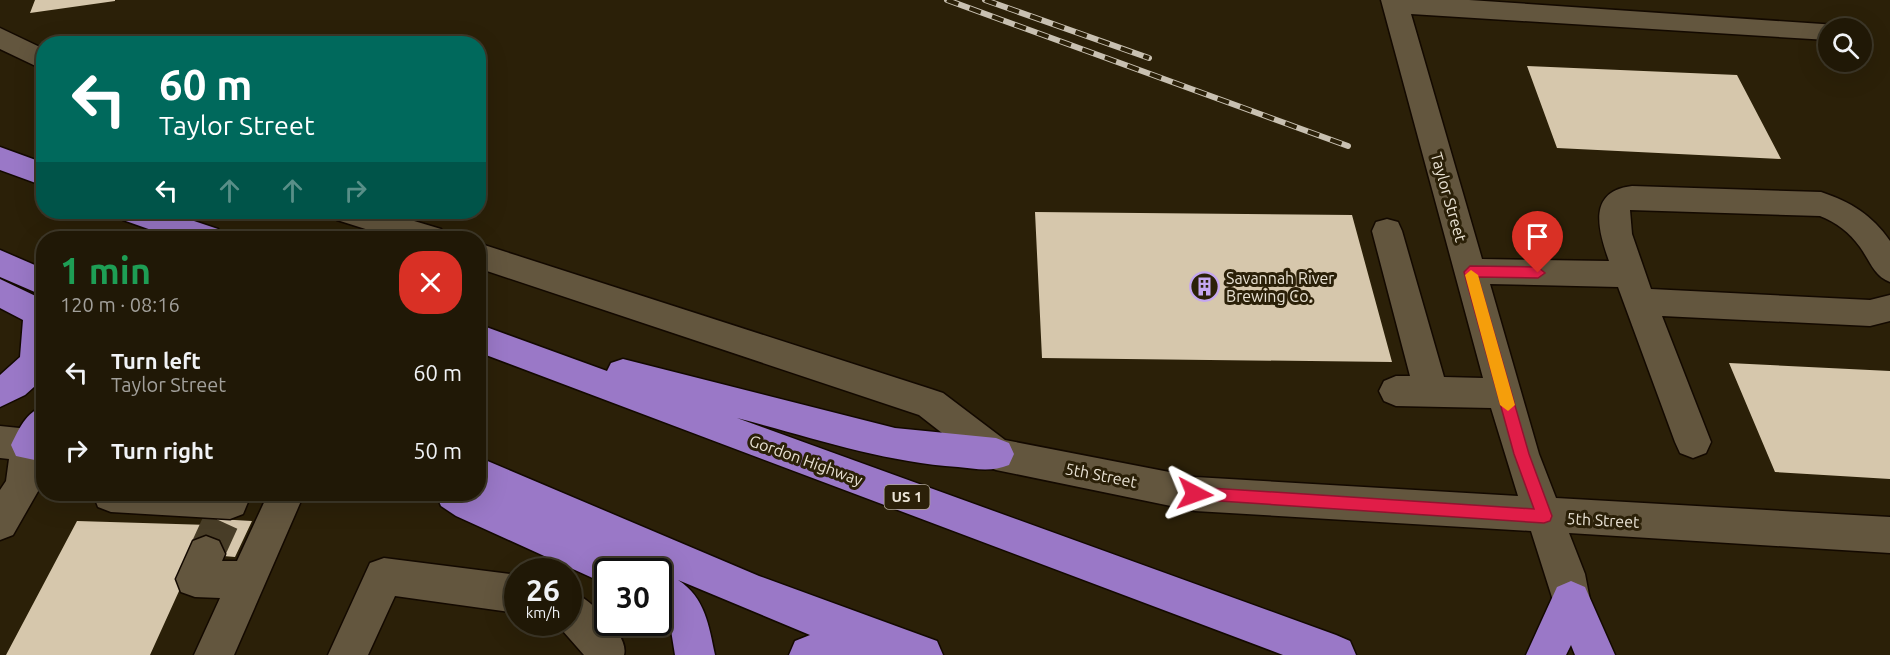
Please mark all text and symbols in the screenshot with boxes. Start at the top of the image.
map controls [1818,18,1872,72]
button: search [1818,18,1872,72]
icon: left [60,60,138,138]
text: 60 m [159,61,253,108]
text: Taylor Street [159,110,315,140]
street label: Taylor Street [1428,150,1471,244]
icon: left [150,174,183,207]
icon: ahead [213,174,246,207]
icon: ahead [276,174,309,207]
icon: right [339,174,372,207]
pin [1512,211,1563,273]
icon: arrive [1521,220,1554,253]
text: 1 min [60,250,151,291]
button: close [399,251,462,314]
place label: Savannah River Brewing Co. [1226,269,1334,305]
building icon: Savannah River Brewing Co. [1189,271,1221,303]
text: 120 m · 08:16 [60,293,180,316]
text: Turn left [111,348,201,373]
icon: left [60,356,93,389]
text: 60 m [413,360,462,385]
text: Taylor Street [111,373,226,396]
street label: Gordon Highway [747,431,865,489]
icon: right [60,434,93,467]
text: Turn right [111,438,213,463]
text: 50 m [413,438,462,463]
street label: 5th Street [1064,459,1139,491]
position arrow [1163,462,1227,526]
road number: US 1 [884,485,930,509]
street label: 5th Street [1566,509,1641,531]
speed limit sign: 30 [594,558,672,636]
text: 26 [526,573,560,607]
text: km/h [526,604,560,621]

